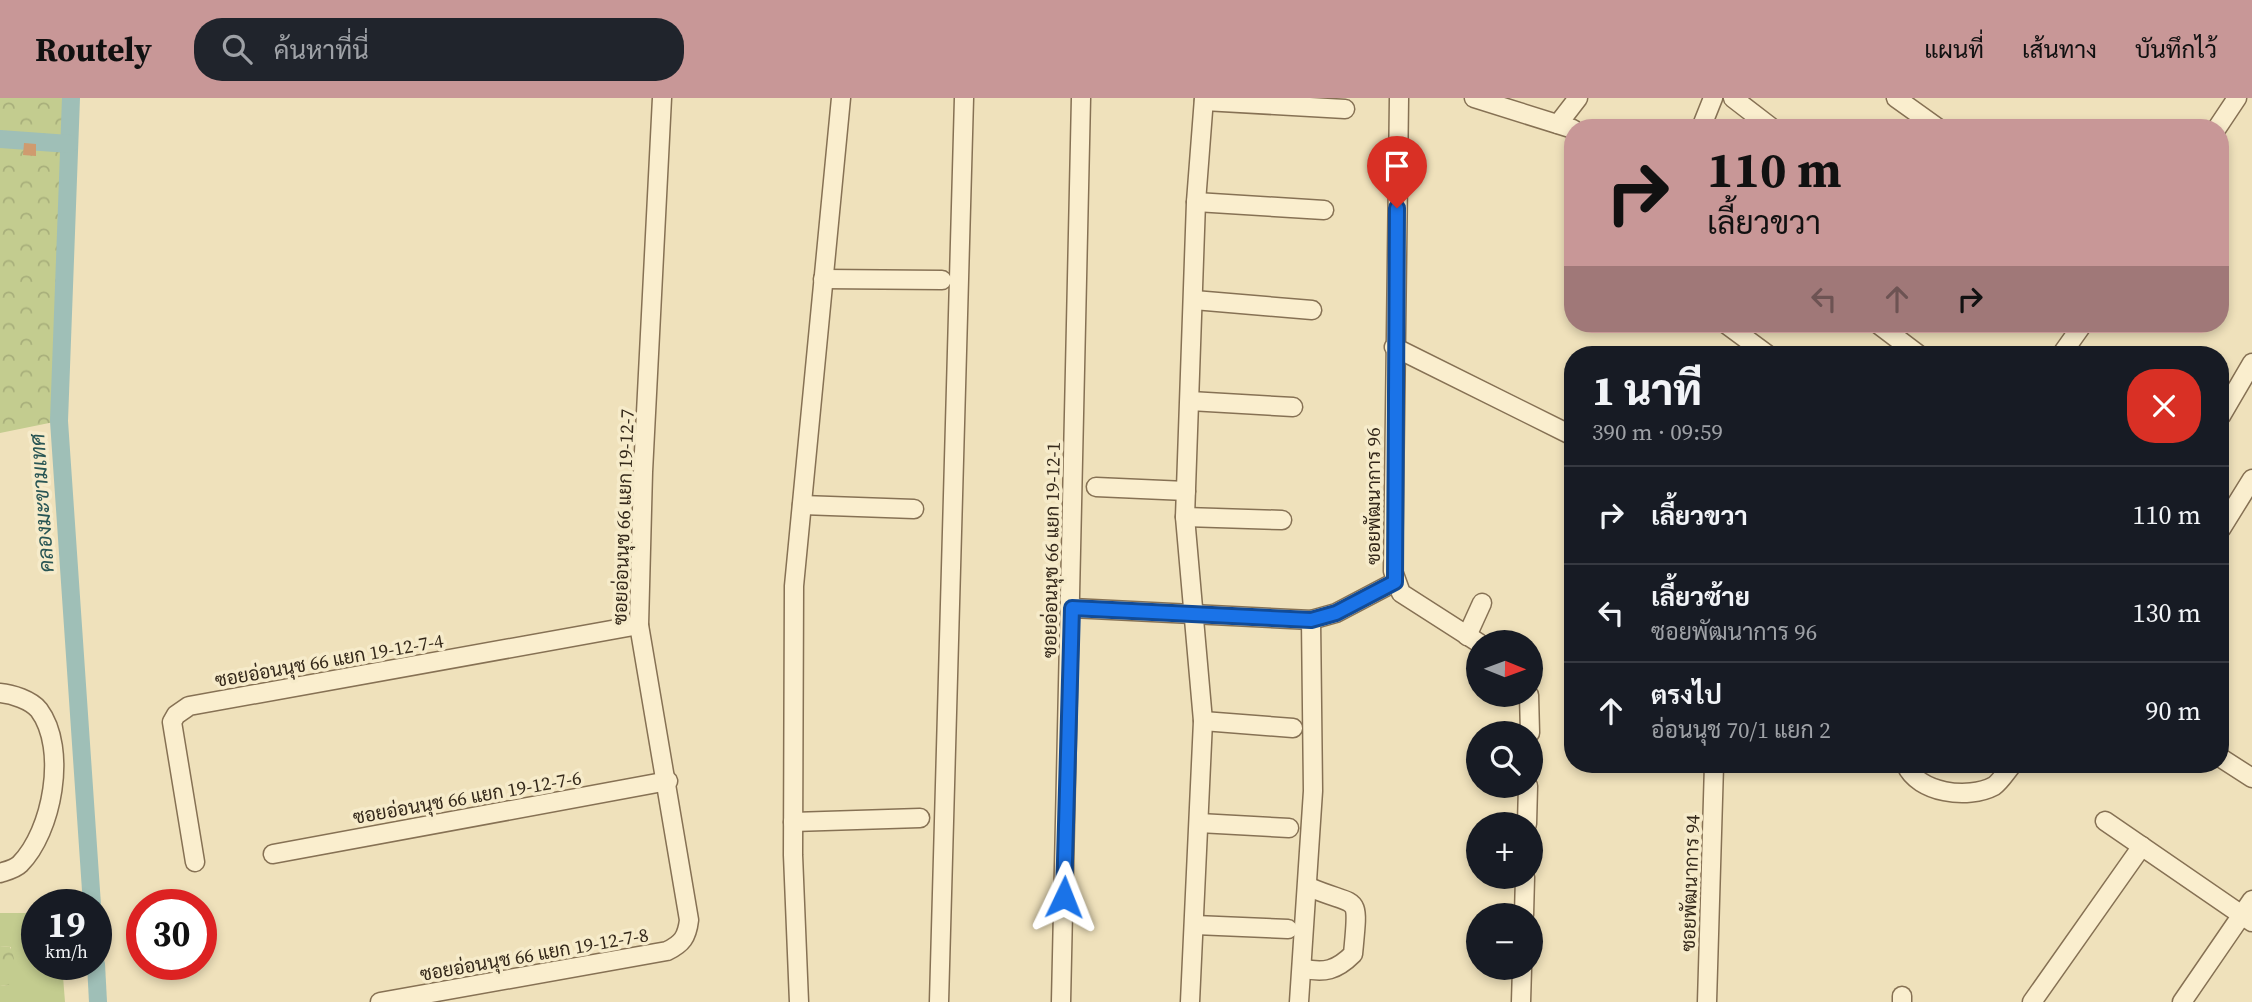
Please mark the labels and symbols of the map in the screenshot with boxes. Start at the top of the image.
pin [1367,136,1427,208]
street label: ซอยอ่อนนุช 66 แยก 19-12-7 [606,409,640,625]
street label: ซอยพัฒนาการ 96 [1360,427,1386,565]
water label: คลองมะขามเทศ [22,432,61,574]
street label: ซอยอ่อนนุช 66 แยก 19-12-1 [1036,442,1066,658]
street label: ซอยอ่อนนุช 66 แยก 19-12-7-4 [213,627,446,693]
north arrow [1466,630,1544,707]
street label: ซอยอ่อนนุช 66 แยก 19-12-7-6 [351,764,583,830]
street label: ซอยพัฒนาการ 94 [1675,813,1705,952]
position arrow [1027,860,1101,934]
speed limit sign: 30 [126,889,217,980]
street label: ซอยอ่อนนุช 66 แยก 19-12-7-8 [418,921,650,987]

